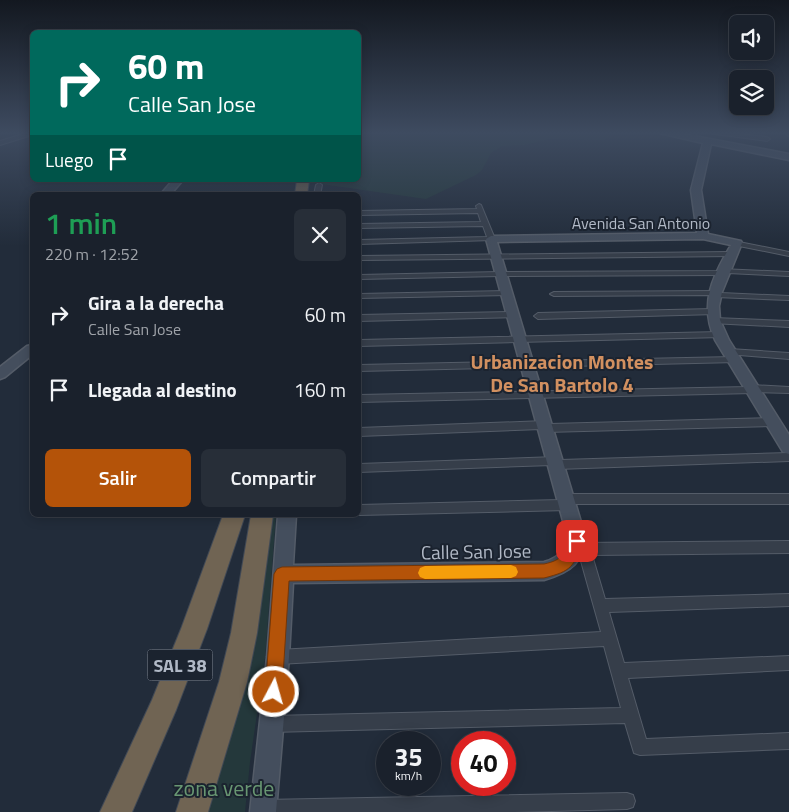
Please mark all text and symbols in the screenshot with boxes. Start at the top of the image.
map controls [729,15,774,115]
button: sound [729,15,774,60]
text: 60 m [128,39,204,93]
icon: right [45,50,110,115]
button: layers [729,70,774,115]
text: Calle San Jose [128,87,256,121]
text: Luego [45,145,94,174]
icon: arrive [104,145,132,173]
text: 1 min [45,200,117,246]
button: close [294,209,346,261]
street label: Avenida San Antonio [572,211,710,235]
text: 220 m · 12:52 [45,242,139,266]
text: Gira a la derecha [88,288,224,317]
text: 60 m [305,300,346,329]
icon: right [45,301,73,329]
text: Calle San Jose [88,317,181,341]
district label: Urbanizacion Montes De San Bartolo 4 [471,346,653,400]
text: Llegada al destino [88,375,237,404]
text: 160 m [294,375,346,404]
icon: arrive [45,376,73,404]
button: Salir [45,449,191,507]
button: Compartir [201,449,346,507]
pin [556,520,598,562]
icon: arrive [563,527,591,555]
street label: Calle San Jose [421,536,531,566]
road number: SAL 38 [148,650,212,680]
position arrow [247,665,299,717]
speed limit sign: 40 [451,731,516,796]
text: 35 [394,738,423,776]
text: km/h [395,766,422,785]
park label: zona verde [174,771,274,805]

